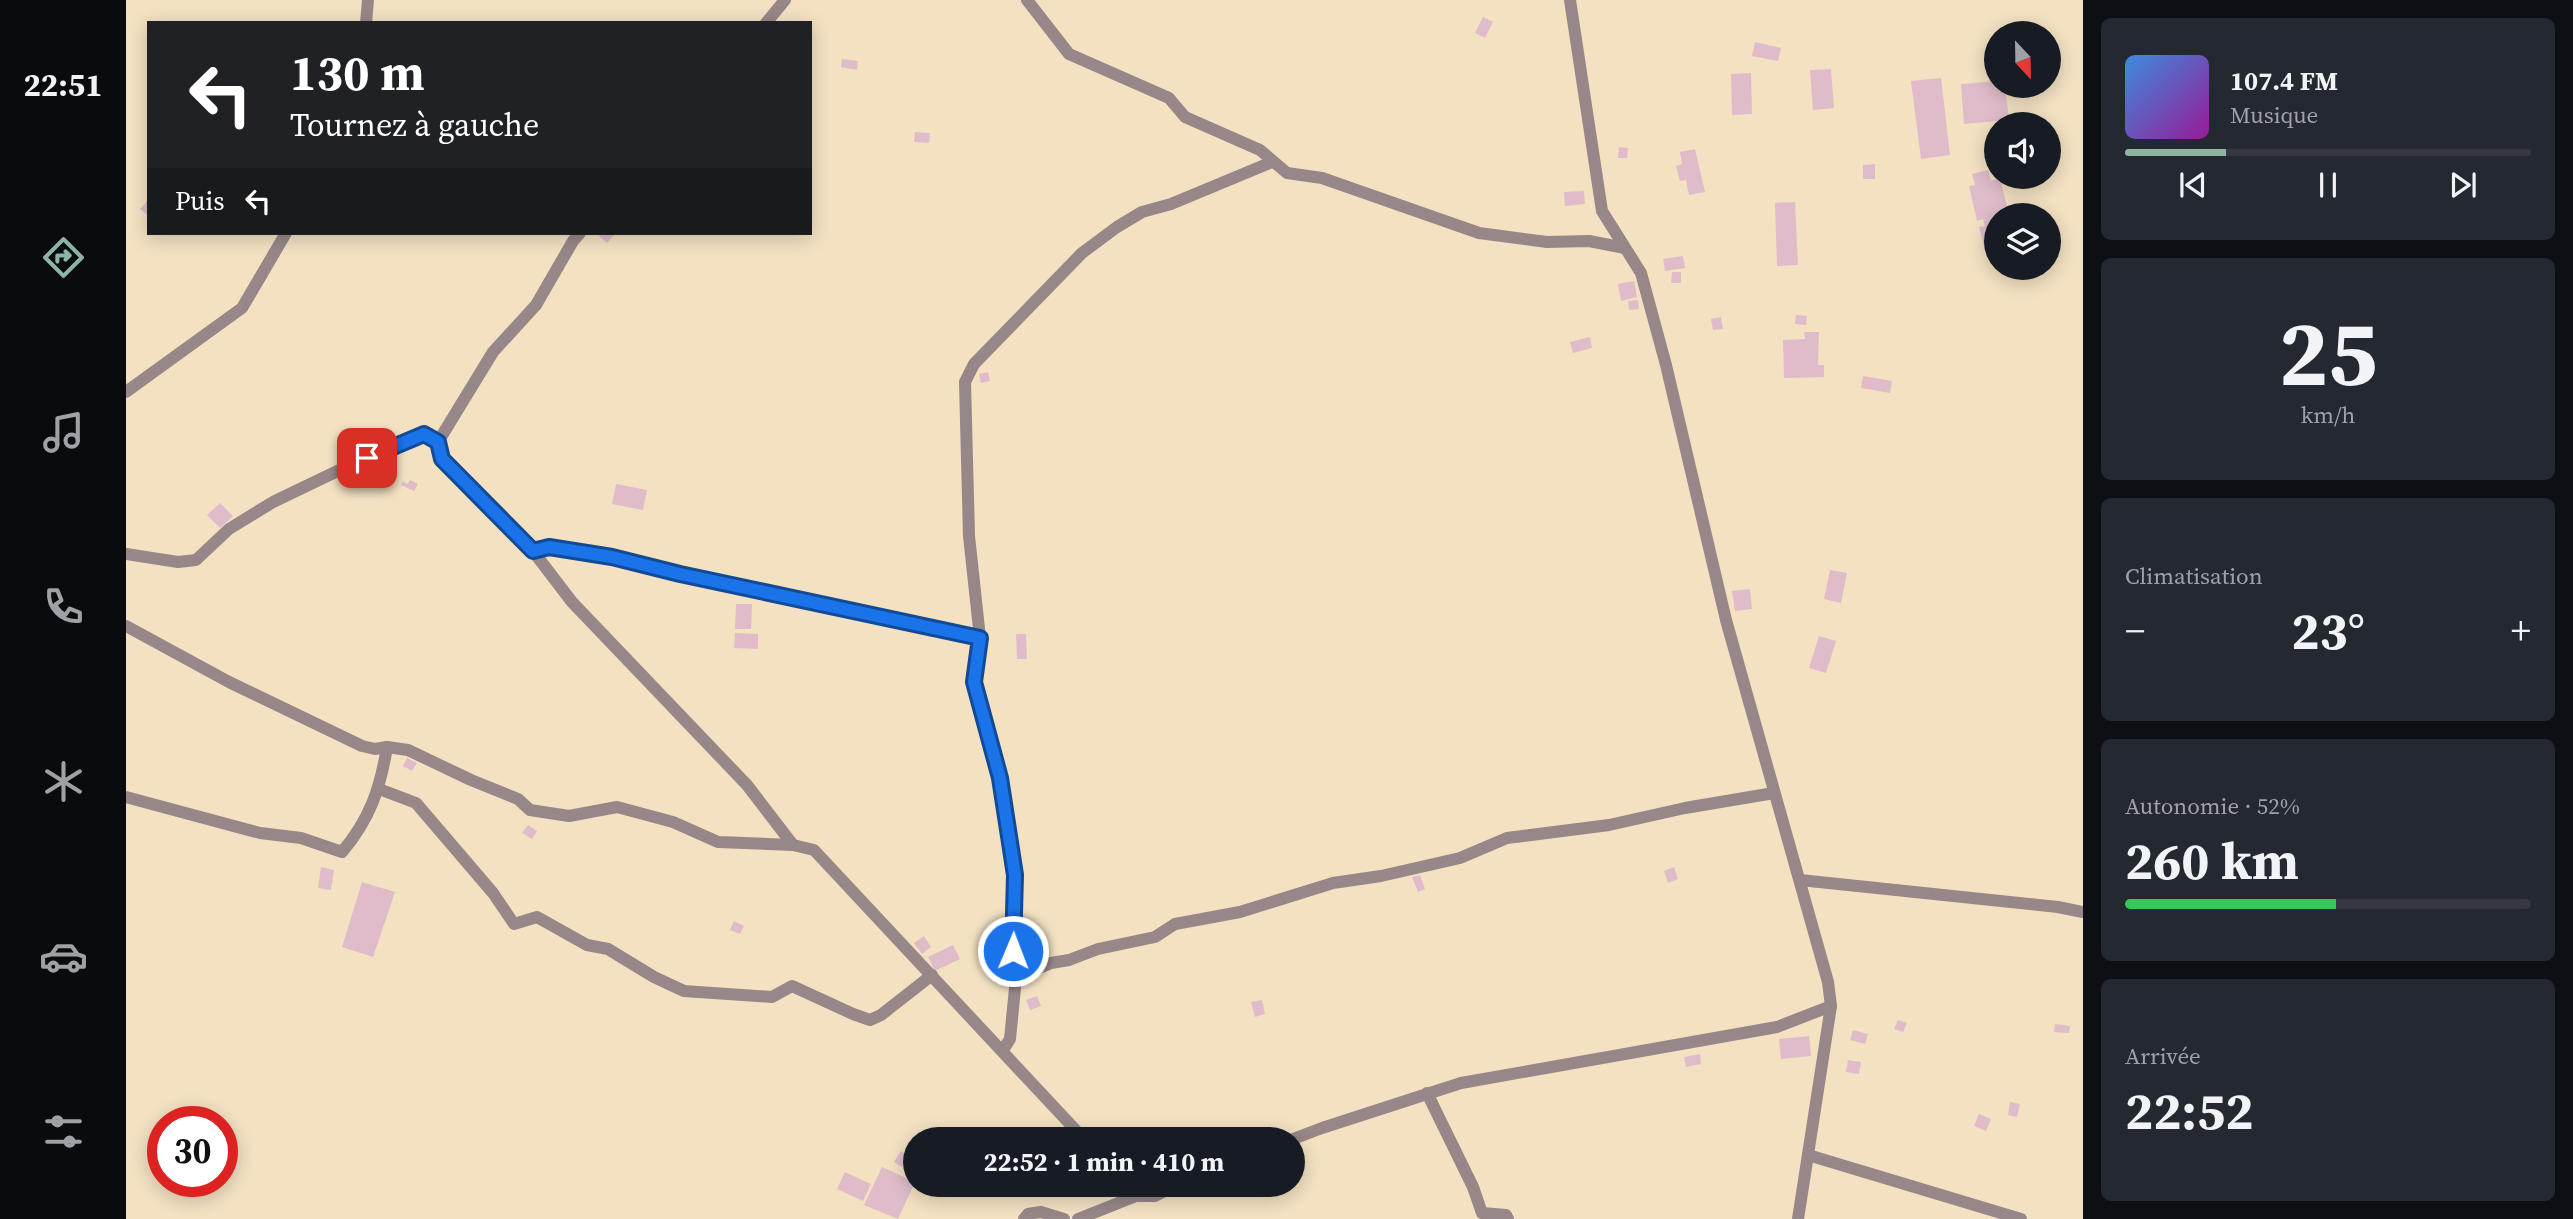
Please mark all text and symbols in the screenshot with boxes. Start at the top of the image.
north arrow [1984,21,2062,98]
map controls [1984,21,2061,280]
text: 130 m [290,39,425,106]
icon: left [175,49,266,140]
text: 22:51 [24,63,102,107]
text: 107.4 FM [2230,63,2338,99]
text: Musique [2230,99,2318,131]
text: Tournez à gauche [290,103,539,147]
button: sound [1984,112,2061,189]
icon: previous [2174,166,2212,204]
icon: pause [2309,166,2347,204]
icon: next [2444,166,2482,204]
icon: left [239,182,277,220]
text: Puis [175,183,225,219]
button: layers [1984,203,2061,280]
icon: directions [39,233,88,282]
text: 25 [2279,291,2377,415]
text: km/h [2301,399,2355,431]
icon: music [39,408,88,457]
pin [337,428,397,488]
icon: arrive [348,439,386,477]
text: Climatisation [2125,560,2263,592]
icon: phone [39,582,88,631]
text: 23° [2291,595,2365,666]
text: − [2125,605,2145,657]
text: + [2511,605,2531,657]
icon: climate [39,757,88,806]
text: Autonomie · 52% [2125,790,2300,822]
text: 260 km [2125,825,2299,896]
position arrow [976,914,1050,988]
icon: car [39,932,88,981]
text: Arrivée [2125,1040,2201,1072]
text: 22:52 [2125,1075,2253,1146]
speed limit sign: 30 [147,1106,238,1197]
icon: filters [39,1107,88,1156]
text: 22:52 · 1 min · 410 m [984,1144,1224,1180]

